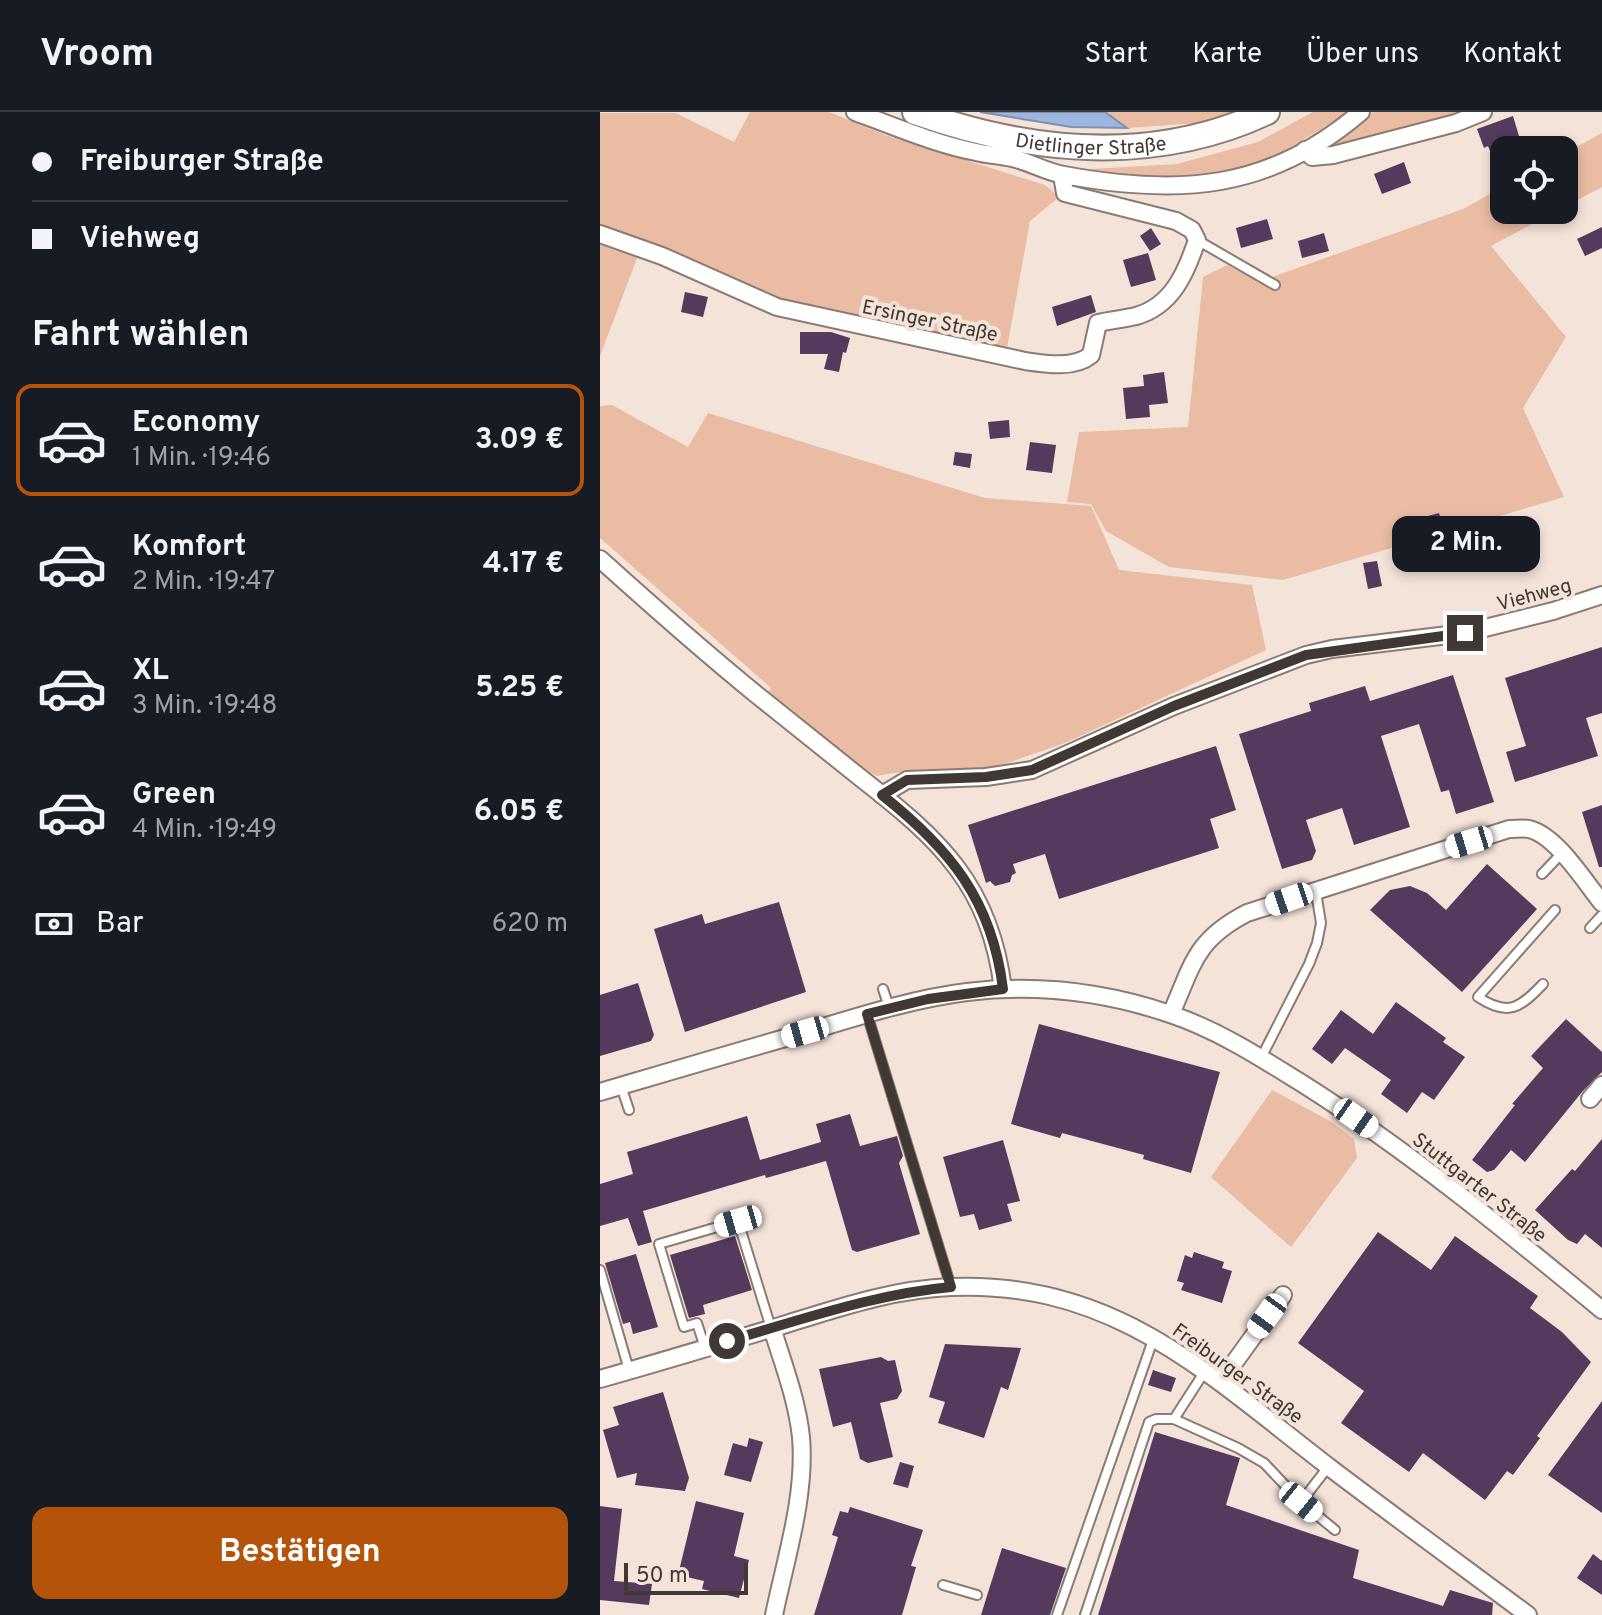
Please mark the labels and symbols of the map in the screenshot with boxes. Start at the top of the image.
street label: Dietlinger Straße [1013,128,1168,162]
street label: Ersinger Straße [859,295,1000,349]
callout: 2 Min. [1391,517,1539,573]
street label: Viehweg [1494,573,1575,618]
route end [1447,615,1483,651]
car [1443,824,1495,860]
car [1262,880,1316,918]
car [779,1014,831,1050]
car [1329,1094,1383,1142]
street label: Stuttgarter Straße [1406,1128,1551,1249]
car [712,1203,764,1239]
car [1243,1290,1291,1342]
street label: Freiburger Straße [1166,1318,1307,1431]
route start [709,1323,745,1359]
car [1275,1478,1327,1526]
scale bar [624,1559,748,1595]

